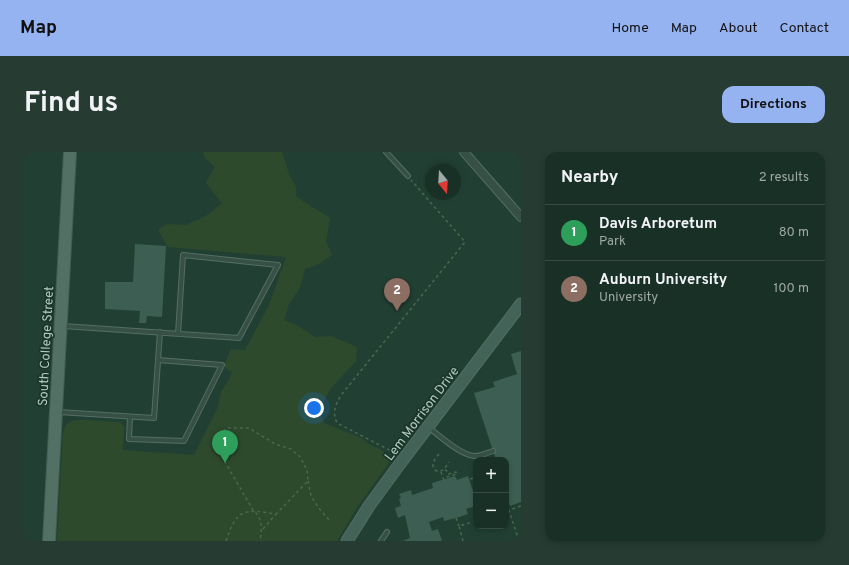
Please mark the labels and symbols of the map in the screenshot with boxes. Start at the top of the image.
north arrow [425,164,461,200]
pin: 2 [384,278,410,311]
street label: South College Street [36,286,58,406]
street label: Lem Morrison Drive [382,364,463,464]
your location [304,398,324,418]
pin: 1 [212,430,238,463]

